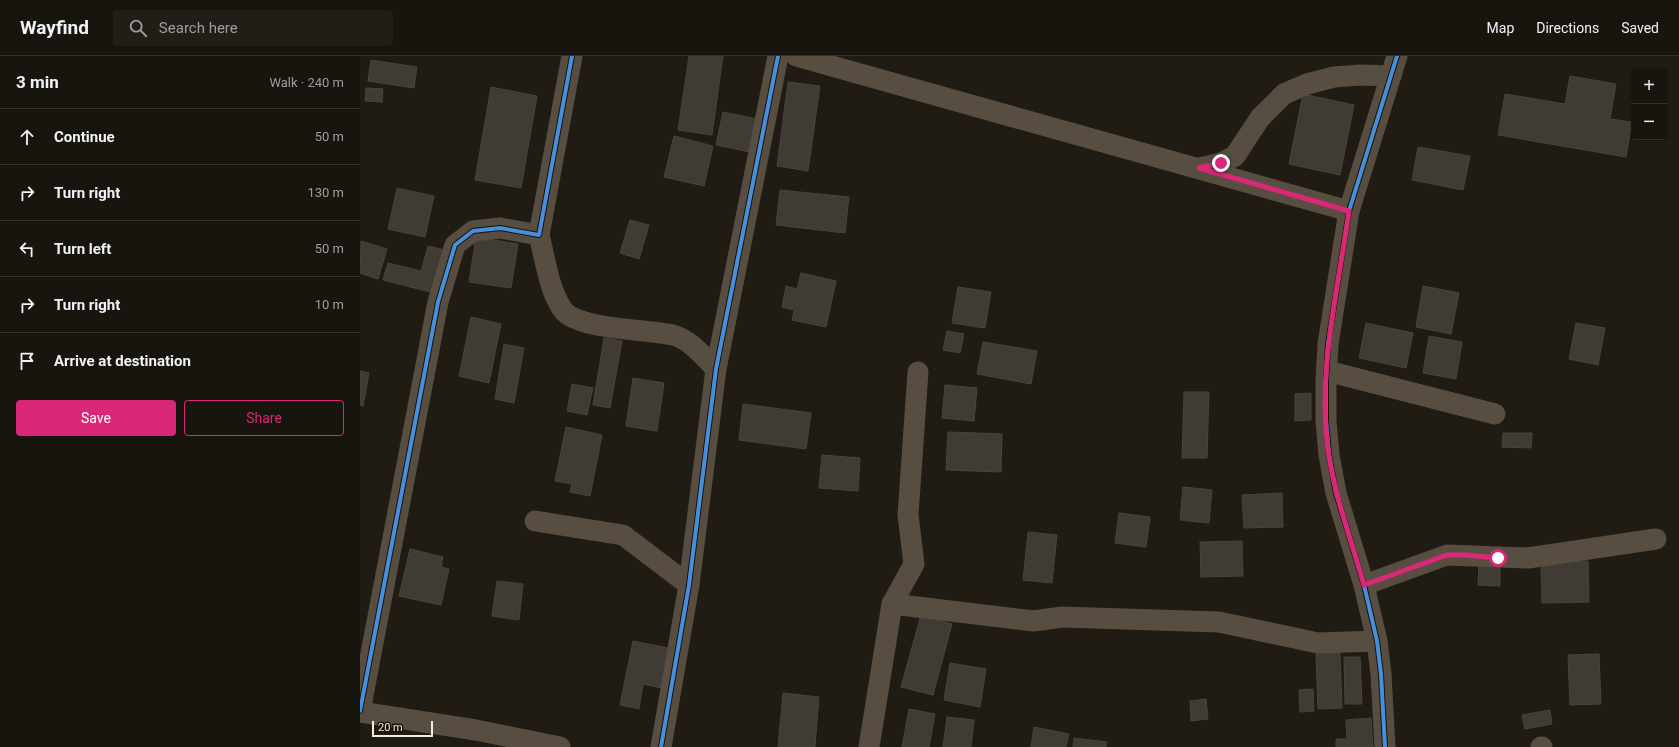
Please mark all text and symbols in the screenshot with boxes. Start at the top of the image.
search box [113,10,393,46]
text: Wayfind [20,16,89,39]
icon: search [127,17,149,39]
text: Search here [159,19,238,37]
text: Map [1487,20,1514,36]
text: Directions [1536,20,1599,36]
text: Saved [1621,20,1659,36]
map controls [1631,68,1667,140]
button: + [1631,68,1667,104]
text: 3 min [16,72,59,92]
text: Walk · 240 m [269,75,344,90]
button: − [1631,104,1667,140]
icon: ahead [16,126,38,148]
text: Continue [54,128,115,146]
text: 50 m [315,129,344,144]
route end [1212,154,1230,172]
icon: right [16,182,38,204]
text: Turn right [54,184,120,202]
text: 130 m [307,185,344,200]
icon: left [16,238,38,260]
text: Turn left [54,240,111,258]
text: 50 m [315,241,344,256]
icon: right [16,294,38,316]
text: Turn right [54,296,120,314]
text: 10 m [315,297,344,312]
icon: arrive [16,350,38,372]
text: Arrive at destination [54,352,191,370]
button: Save [16,400,176,436]
button: Share [184,400,344,436]
route start [1489,549,1507,567]
scale bar [372,719,433,738]
text: 20 m [378,721,403,734]

